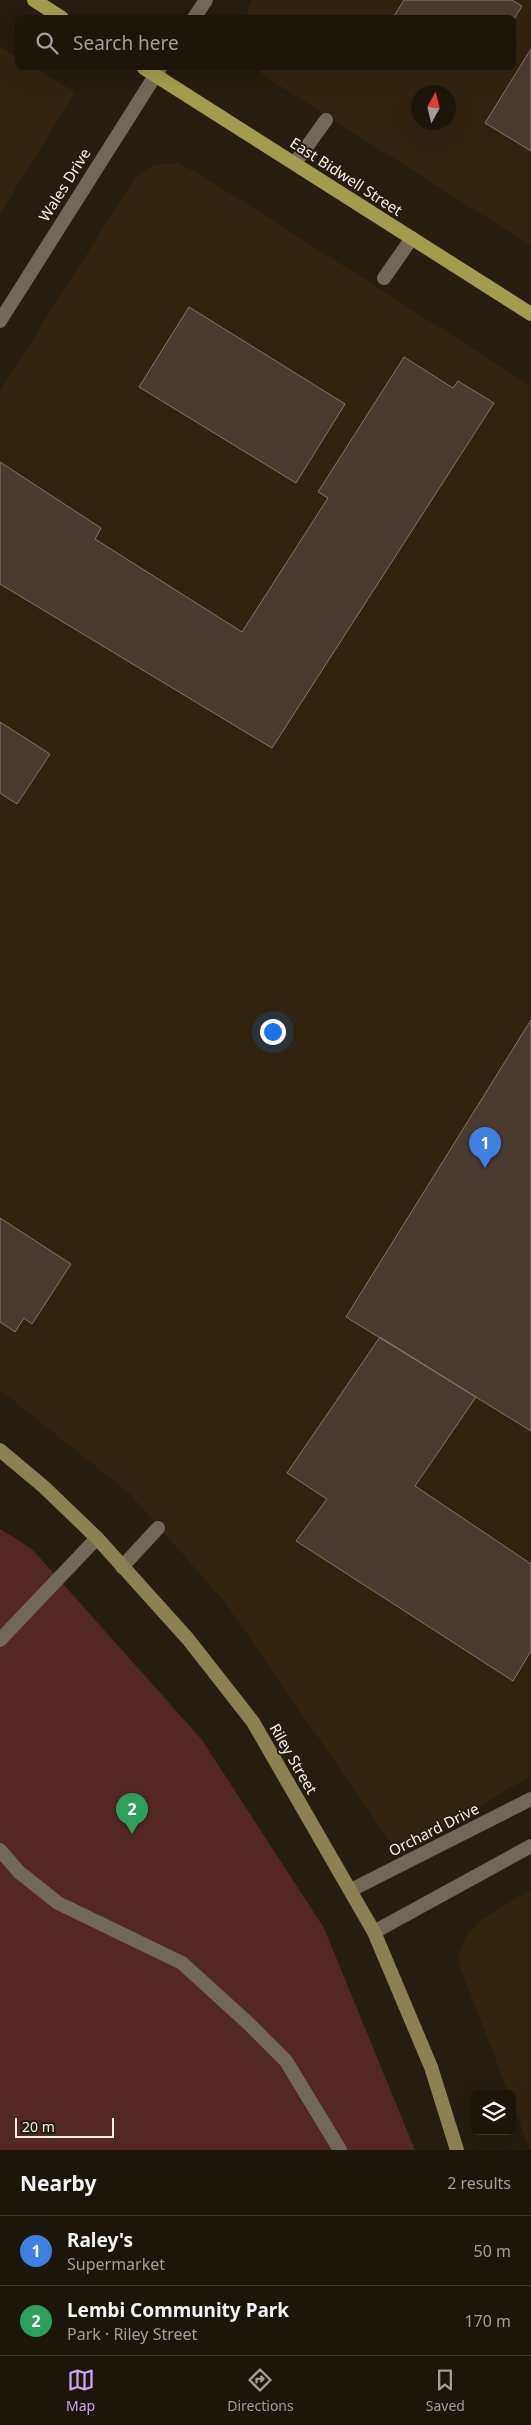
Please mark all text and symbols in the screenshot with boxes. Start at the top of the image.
search box [15,15,516,70]
icon: search [33,29,61,57]
text: Search here [73,30,179,56]
north arrow [411,85,456,130]
street label: East Bidwell Street [287,132,407,220]
street label: Wales Drive [34,144,95,225]
your location [260,1019,286,1045]
pin: 1 [469,1127,501,1168]
street label: Riley Street [266,1719,322,1798]
pin: 2 [116,1793,148,1834]
street label: Orchard Drive [385,1798,482,1860]
map controls [471,2090,516,2135]
button: layers [471,2090,516,2135]
scale bar [15,2115,114,2138]
text: 20 m [22,2117,55,2136]
text: Nearby [20,2169,96,2197]
text: 2 results [447,2172,511,2194]
text: Raley's [67,2227,133,2253]
text: 1 [31,2240,41,2262]
text: 50 m [474,2240,511,2262]
text: Supermarket [67,2253,165,2275]
text: Lembi Community Park [67,2297,289,2323]
text: 2 [31,2310,41,2332]
text: 170 m [464,2310,511,2332]
text: Park · Riley Street [67,2323,197,2345]
tab: Map [66,2366,95,2415]
tab: Directions [227,2366,294,2415]
tab: Saved [426,2366,465,2415]

